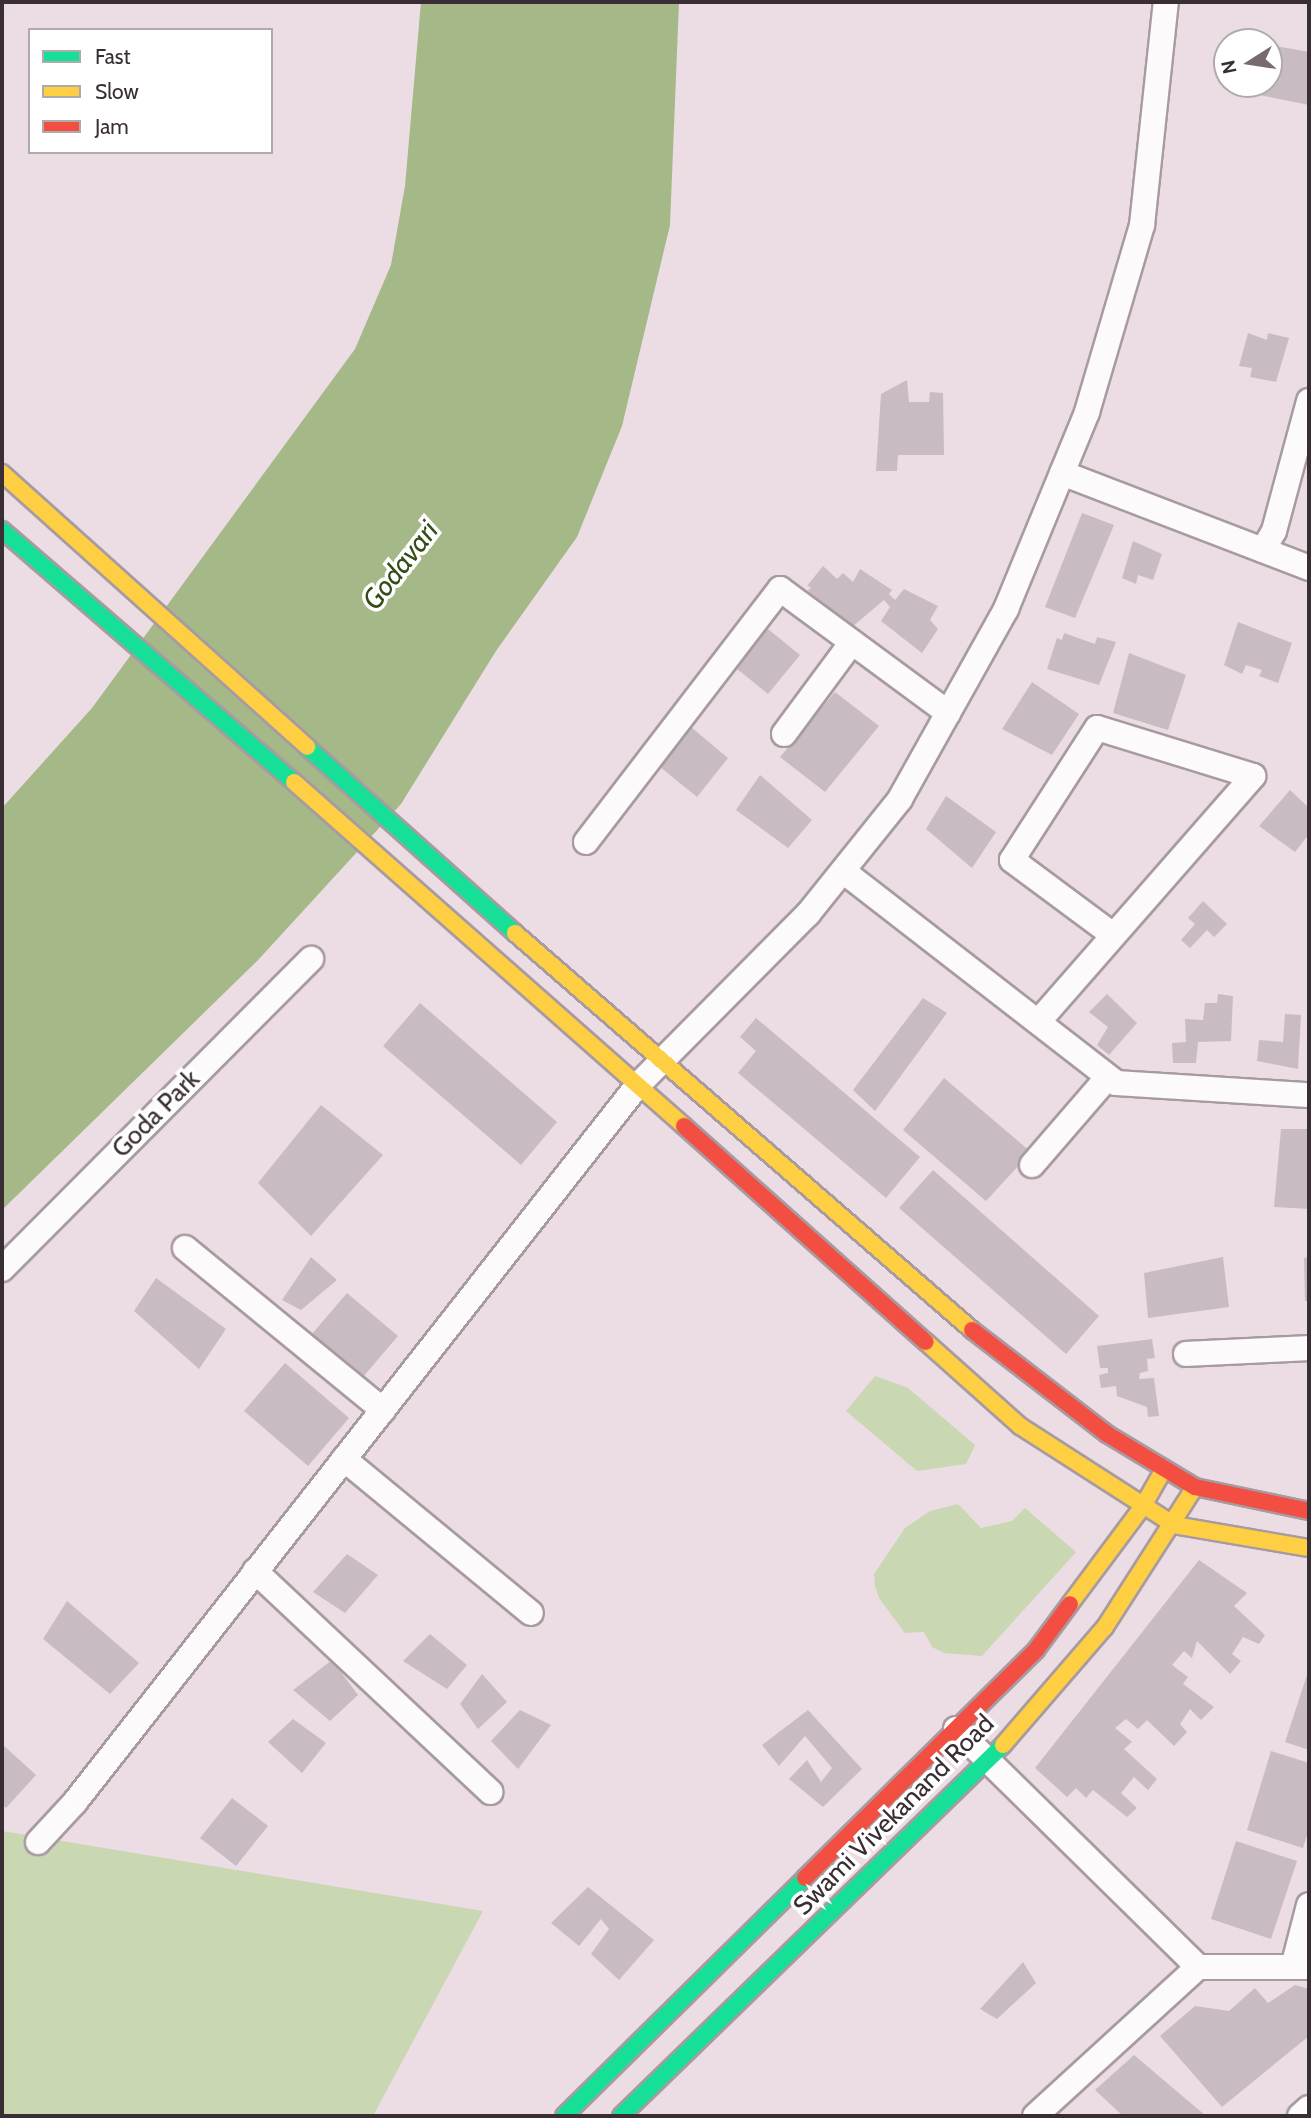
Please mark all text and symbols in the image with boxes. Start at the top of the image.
legend [28,28,273,154]
north arrow [1213,28,1283,98]
text: Fast [95,44,131,69]
text: N [1216,58,1242,76]
text: Slow [95,79,139,104]
text: Jam [95,114,129,139]
water label: Godavari [355,514,445,616]
street label: Goda Park [106,1064,206,1164]
street label: Swami Vivekanand Road [787,1708,1001,1922]

